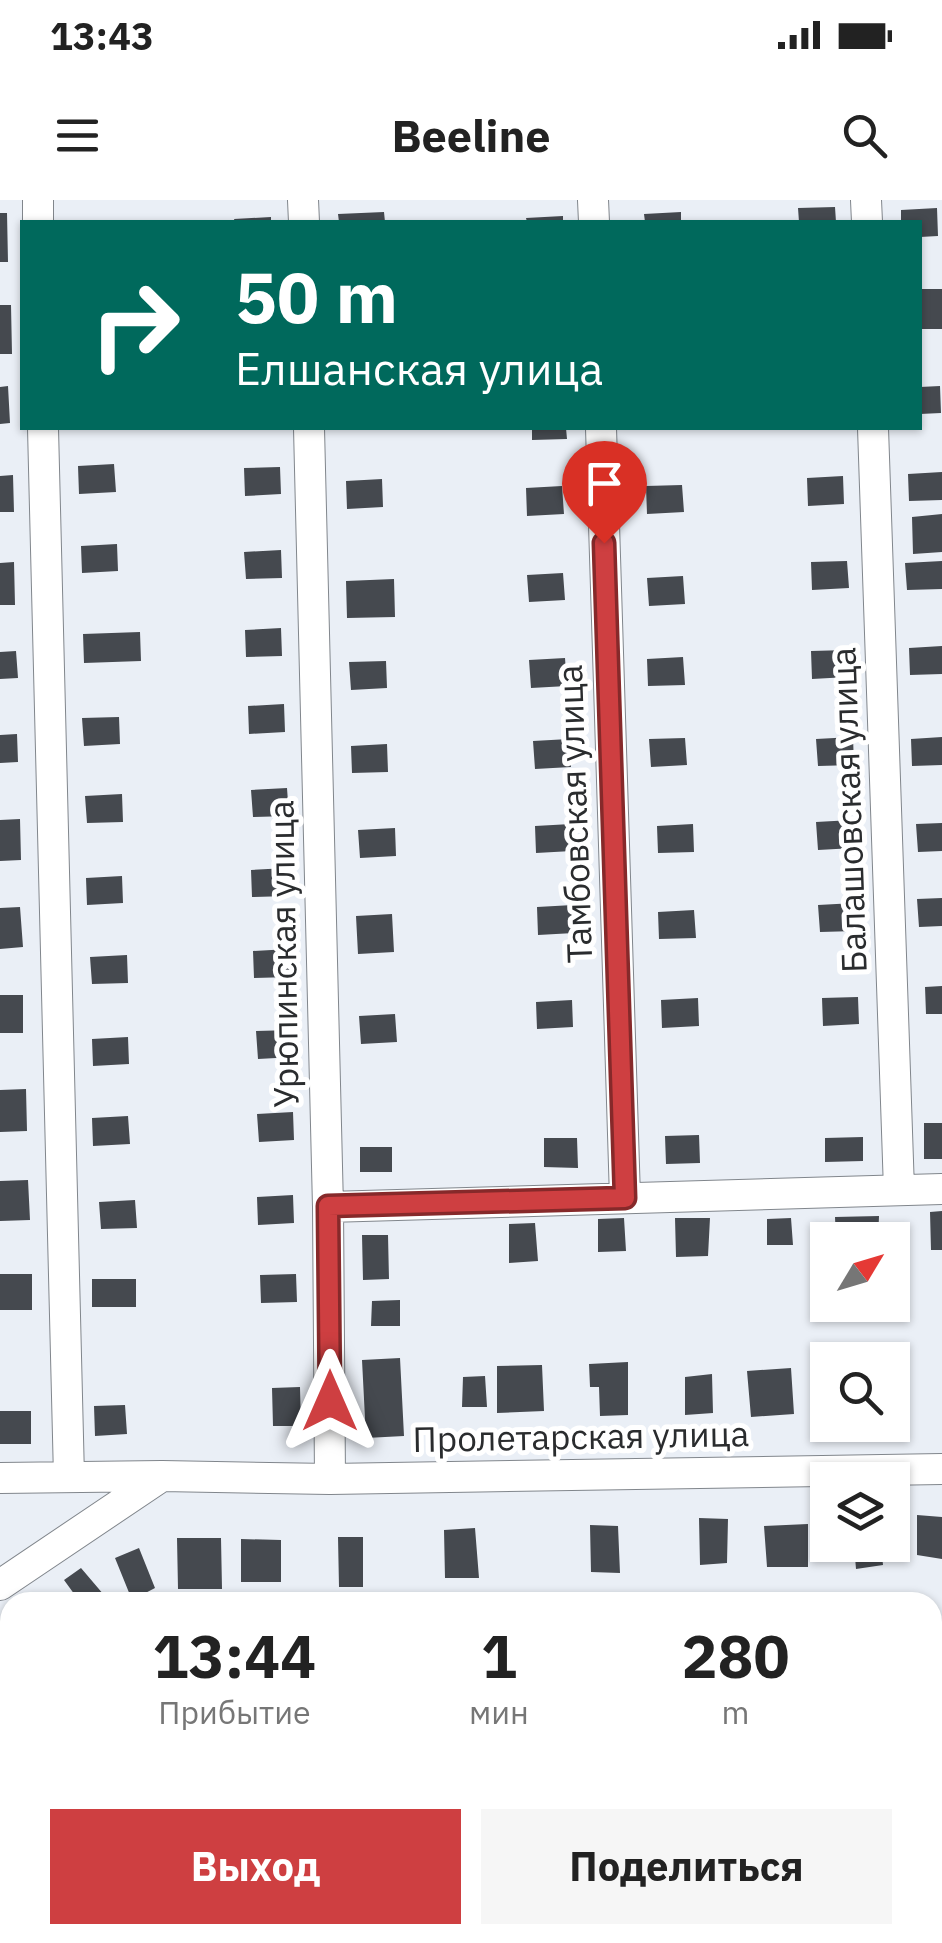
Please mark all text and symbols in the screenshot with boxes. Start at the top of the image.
text: 13:43 [50,11,154,60]
text: Beeline [391,106,551,164]
icon: menu [50,108,105,163]
icon: search [837,108,892,163]
text: 50 m [235,251,398,342]
icon: right [70,260,200,390]
text: Елшанская улица [235,339,603,397]
pin [562,441,647,544]
icon: arrive [577,456,632,511]
street label: Балашовская улица [819,646,877,974]
street label: Тамбовская улица [546,664,602,964]
street label: Урюпинская улица [257,800,309,1108]
north arrow [810,1222,910,1322]
map controls [810,1222,910,1562]
button: search [810,1342,910,1442]
position arrow [278,1349,382,1453]
street label: Пролетарская улица [412,1410,750,1462]
button: layers [810,1462,910,1562]
text: 13:44 [153,1616,316,1695]
text: 1 [481,1616,517,1695]
text: 280 [681,1616,789,1695]
text: Прибытие [158,1691,311,1733]
text: мин [469,1691,529,1733]
text: m [721,1691,749,1733]
button: Выход [50,1809,461,1924]
button: Поделиться [481,1809,892,1924]

